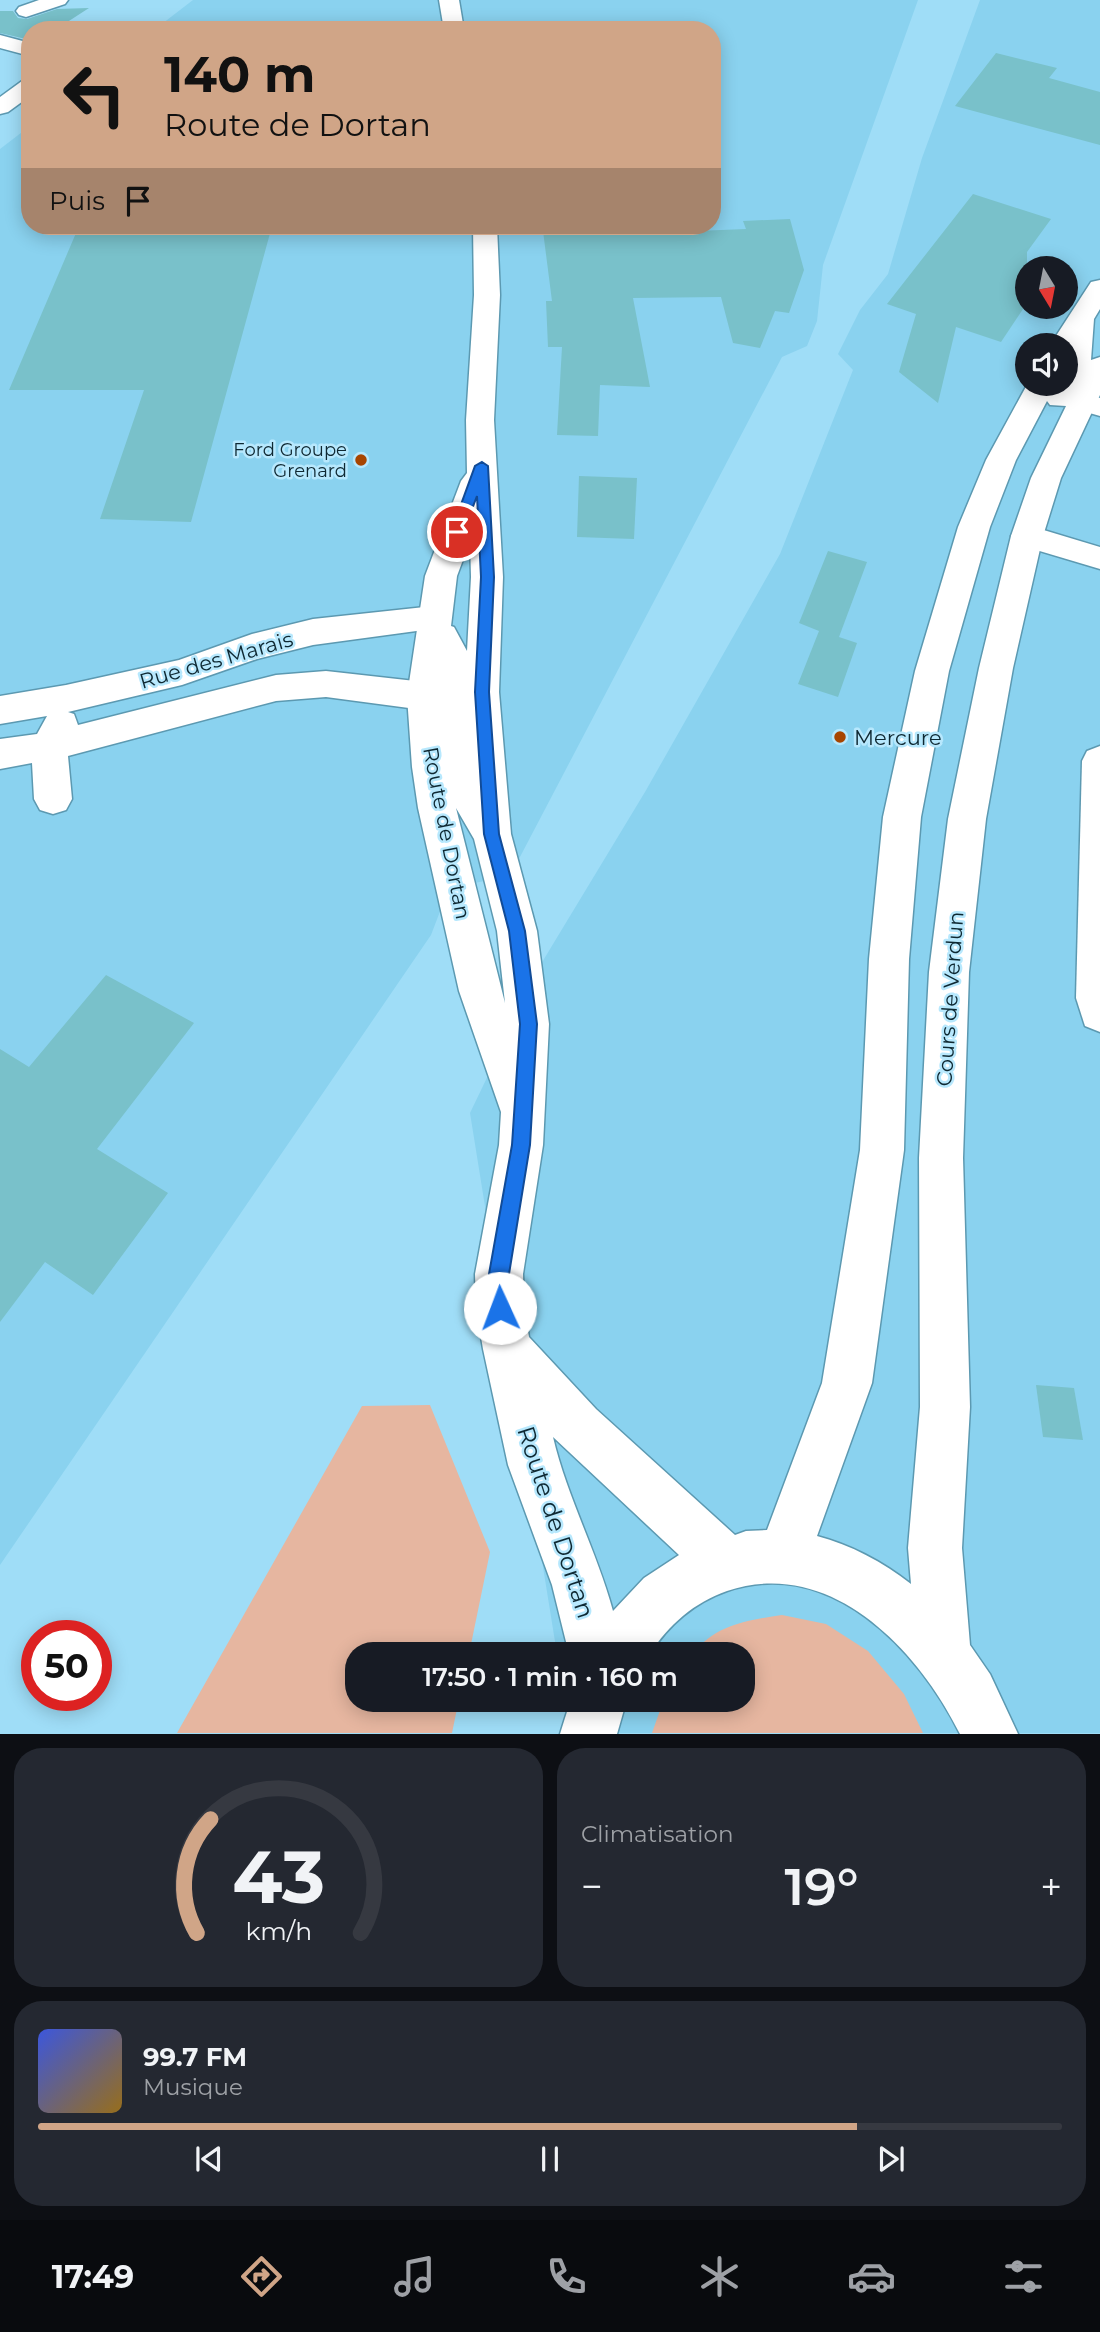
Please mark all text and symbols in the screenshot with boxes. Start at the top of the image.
text: 140 m [164,45,316,104]
icon: left [49,49,140,140]
text: Route de Dortan [164,105,431,144]
icon: arrive [119,182,157,220]
text: Puis [49,185,105,217]
north arrow [1015,256,1078,318]
map controls [1015,256,1078,396]
button: sound [1015,333,1078,396]
place label: Ford Groupe Grenard [233,439,347,482]
marker: Ford Groupe Grenard [353,452,369,468]
pin [427,502,487,562]
icon: arrive [438,513,476,551]
street label: Rue des Marais [136,626,296,694]
place label: Mercure [854,725,942,750]
marker: Mercure [832,729,848,745]
street label: Route de Dortan [418,745,476,921]
street label: Cours de Verdun [931,911,969,1087]
position arrow [463,1271,537,1345]
street label: Route de Dortan [511,1422,601,1622]
speed limit sign: 50 [21,1620,112,1711]
text: 17:50 · 1 min · 160 m [422,1661,678,1693]
text: Climatisation [581,1820,733,1848]
text: 43 [232,1834,325,1922]
text: 19° [784,1855,859,1918]
text: − [581,1863,603,1910]
text: + [1040,1863,1062,1910]
text: km/h [245,1916,312,1946]
text: 99.7 FM [143,2041,247,2073]
text: Musique [143,2073,243,2101]
icon: previous [190,2140,228,2178]
icon: pause [531,2140,569,2178]
icon: next [872,2140,910,2178]
icon: directions [237,2252,286,2301]
icon: music [390,2252,439,2301]
icon: phone [542,2252,591,2301]
icon: climate [695,2252,744,2301]
icon: car [847,2252,896,2301]
icon: filters [999,2252,1048,2301]
text: 17:49 [52,2257,134,2296]

